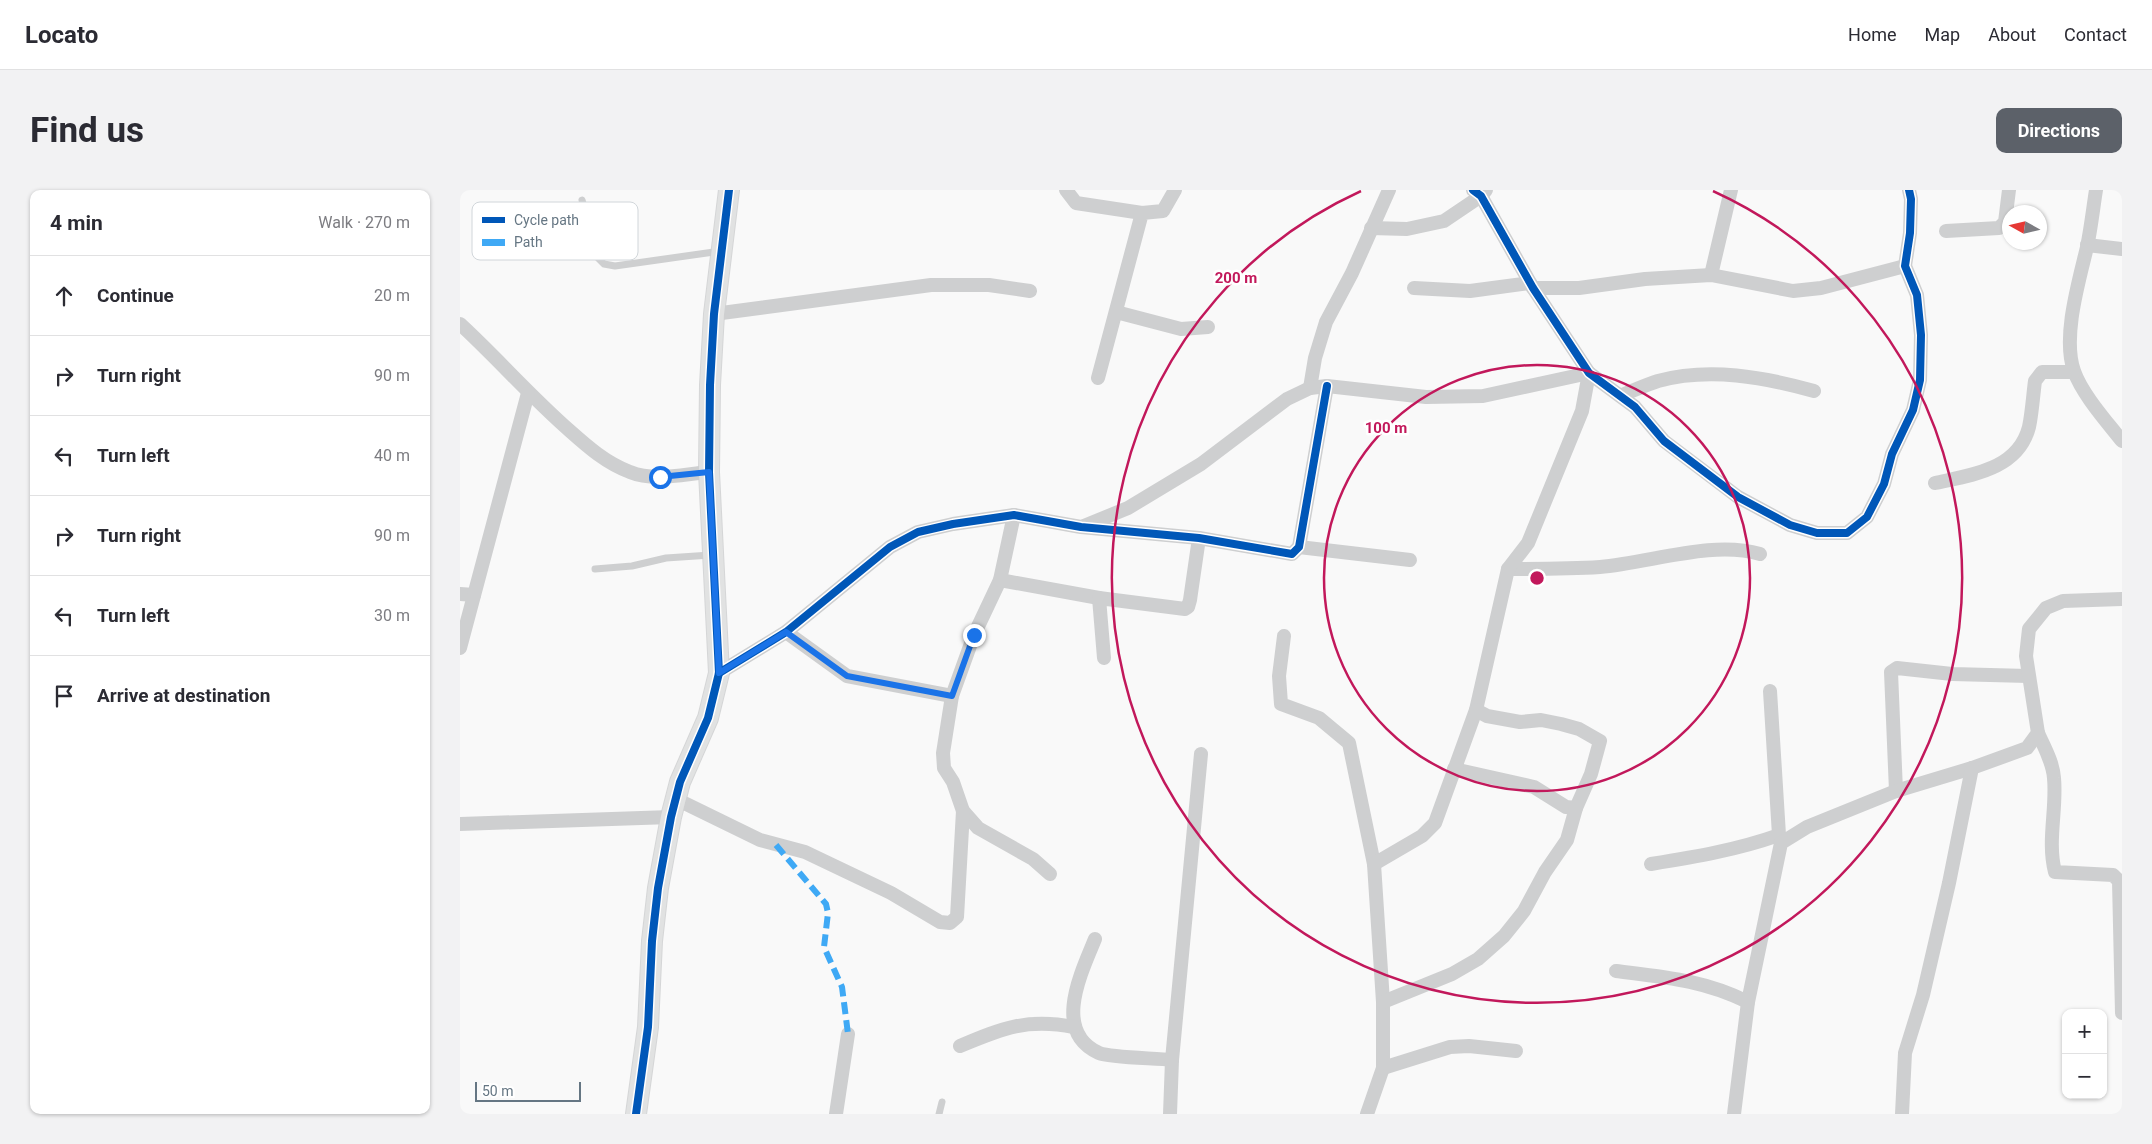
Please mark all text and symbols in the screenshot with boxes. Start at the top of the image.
text: Locato [25,21,98,49]
text: Home [1848,24,1897,45]
text: Map [1925,24,1960,45]
text: About [1988,24,2036,45]
text: Contact [2064,24,2127,45]
button: Directions [1996,108,2122,153]
text: Find us [30,110,144,151]
legend [472,202,638,260]
north arrow [2002,205,2047,250]
text: 4 min [50,211,103,235]
text: Cycle path [514,212,579,228]
text: Walk · 270 m [318,213,410,232]
text: Path [514,234,543,250]
text: 200 m [1215,269,1257,287]
icon: ahead [50,282,78,310]
text: Continue [97,284,174,307]
text: 20 m [374,286,410,305]
icon: right [50,362,78,390]
text: Turn right [97,364,181,387]
text: 90 m [374,366,410,385]
text: 100 m [1365,419,1407,437]
icon: left [50,442,78,470]
text: Turn left [97,444,170,467]
text: 40 m [374,446,410,465]
route start [649,466,672,489]
icon: right [50,522,78,550]
text: Turn right [97,524,181,547]
text: 90 m [374,526,410,545]
centre of rings [1528,569,1546,587]
icon: left [50,602,78,630]
text: Turn left [97,604,170,627]
text: 30 m [374,606,410,625]
route end [963,624,986,647]
icon: arrive [50,682,78,710]
text: Arrive at destination [97,684,270,707]
map controls [2062,1009,2107,1099]
button: + [2062,1009,2107,1054]
button: − [2062,1054,2107,1099]
scale bar [475,1079,581,1102]
text: 50 m [482,1083,514,1099]

